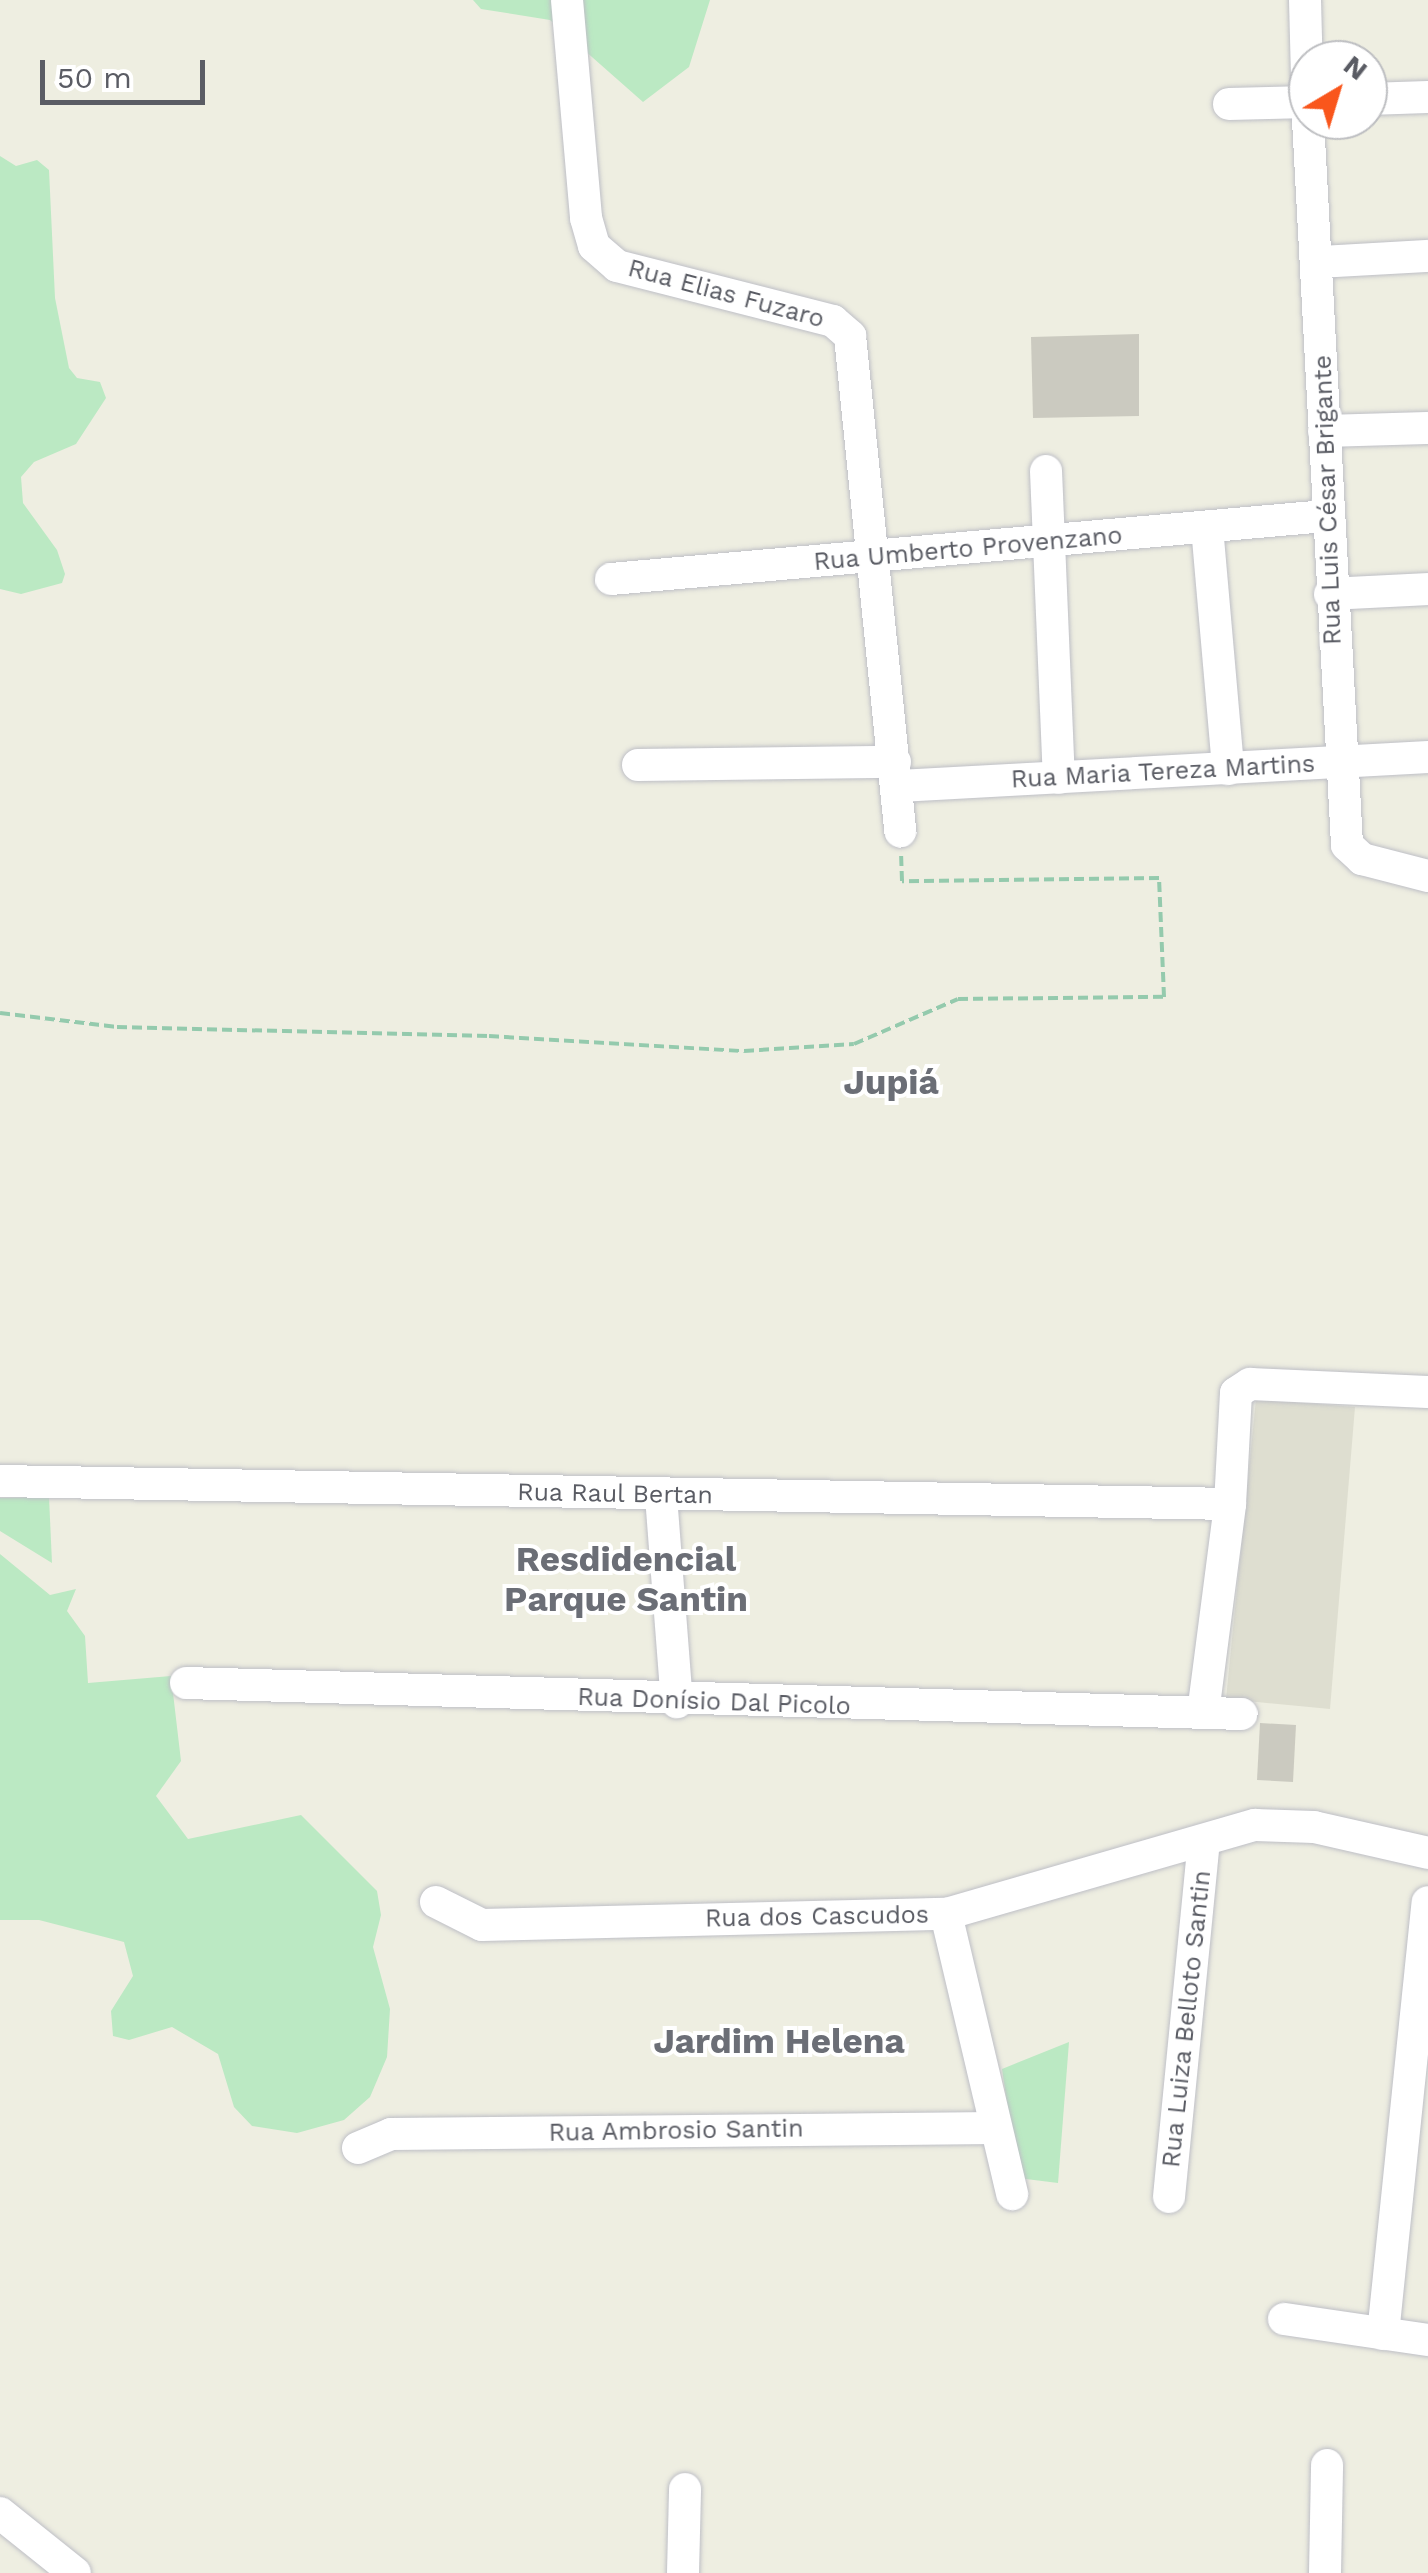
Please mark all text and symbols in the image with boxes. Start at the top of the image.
scale bar [45,40,210,102]
north arrow [1288,40,1388,140]
text: N [1337,48,1374,87]
text: 50 m [57,60,132,95]
street label: Rua Elias Fuzaro [624,253,828,335]
street label: Rua Luis César Brigante [1308,354,1348,646]
street label: Rua Umberto Provenzano [812,521,1124,577]
street label: Rua Maria Tereza Martins [1009,749,1317,795]
district label: Jupiá [843,1061,939,1103]
street label: Rua Raul Bertan [516,1477,714,1511]
district label: Resdidencial Parque Santin [504,1538,748,1620]
street label: Rua Donísio Dal Picolo [576,1682,852,1722]
street label: Rua Luiza Belloto Santin [1156,1868,1218,2170]
street label: Rua dos Cascudos [704,1900,930,1934]
district label: Jardim Helena [653,2020,905,2062]
street label: Rua Ambrosio Santin [548,2114,804,2148]

